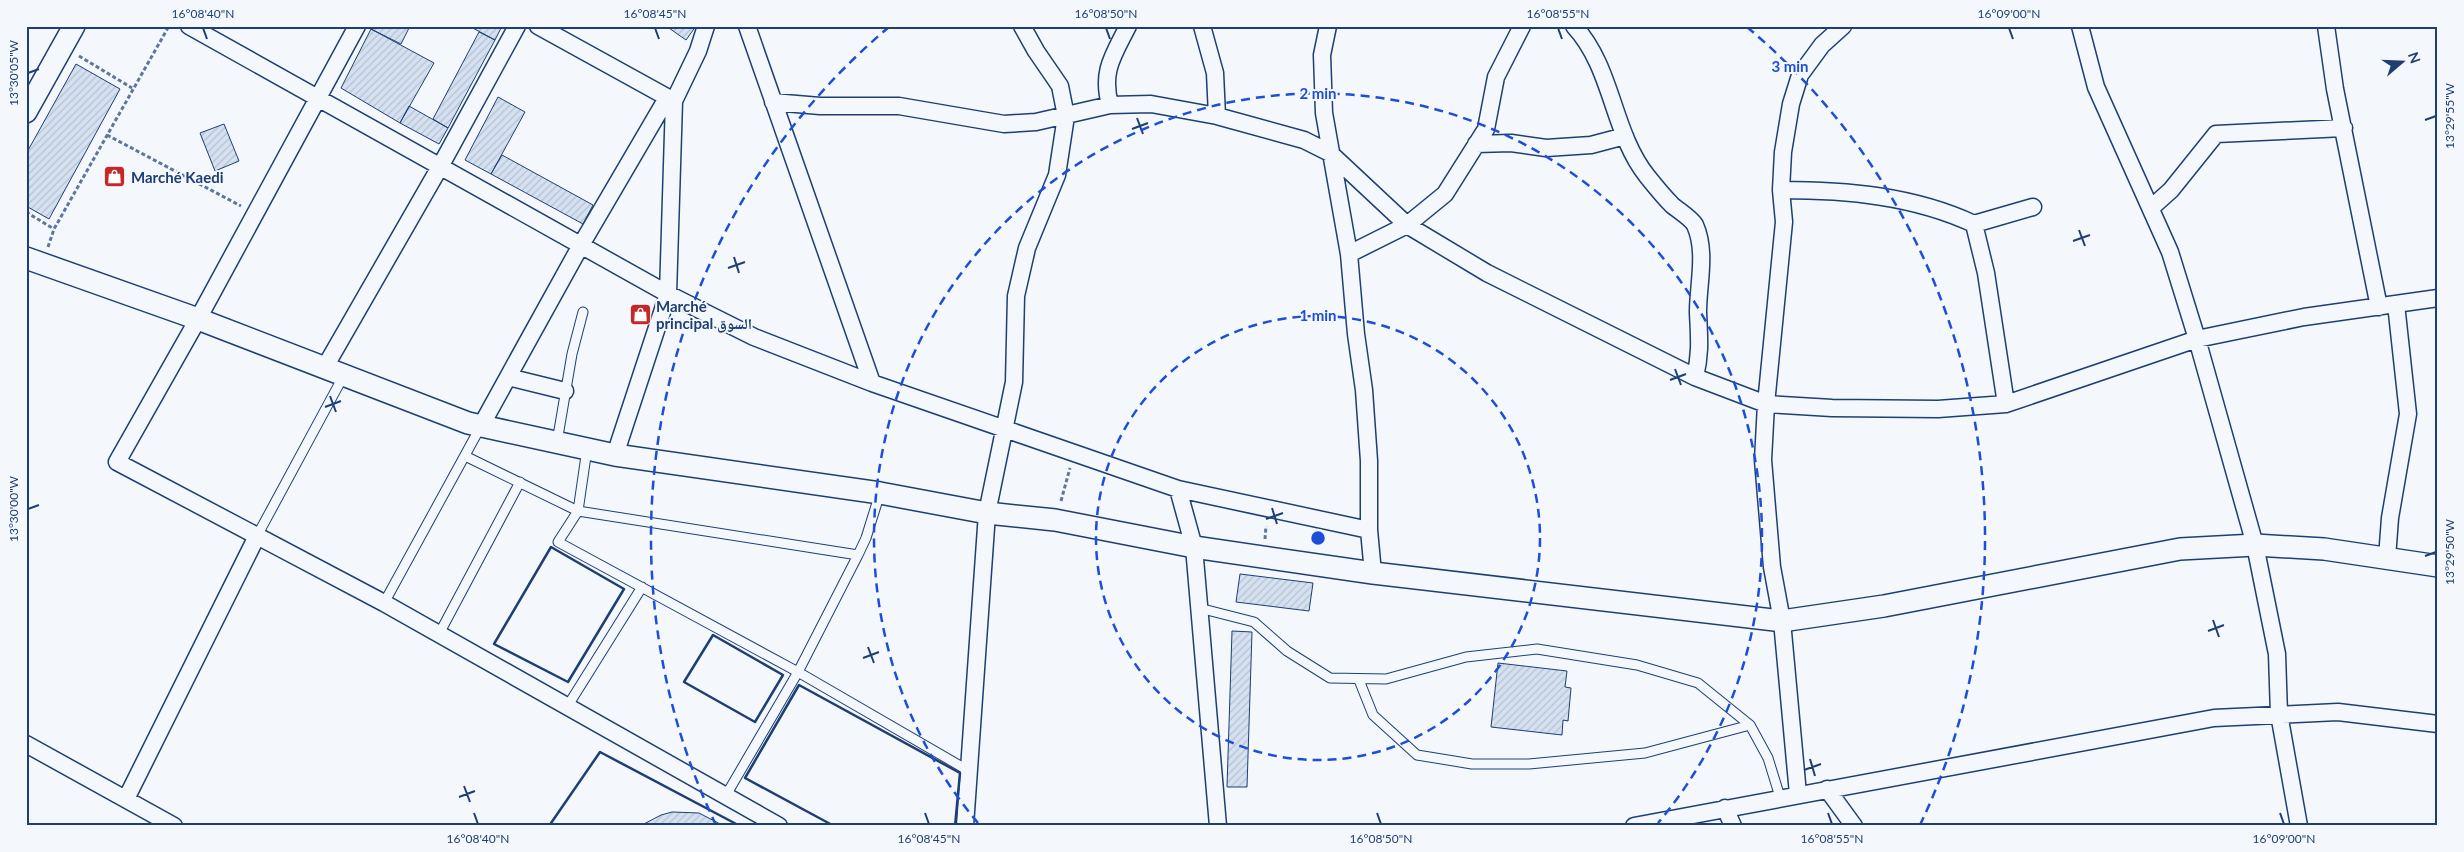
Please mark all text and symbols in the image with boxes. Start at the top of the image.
text: 16°08'40"N [172,6,234,21]
text: 16°08'45"N [624,6,686,21]
text: 16°08'50"N [1075,6,1137,21]
text: 16°08'55"N [1527,6,1589,21]
text: 16°09'00"N [1978,6,2040,21]
north arrow [2376,38,2426,88]
text: 13°30'05"W [6,39,21,106]
text: N [2405,50,2425,65]
text: 3 min [1771,57,1809,75]
text: 13°29'55"W [2442,82,2457,149]
text: 2 min [1299,84,1337,102]
shop icon: Marché Kaedi [103,165,127,189]
place label: Marché Kaedi [131,168,224,186]
place label: Marché principal السوق [656,297,752,333]
shop icon: Marché principal السوق [628,303,652,327]
text: 1 min [1299,306,1337,324]
text: 13°30'00"W [6,475,21,542]
text: 13°29'50"W [2442,518,2457,585]
centre of rings [1309,529,1327,547]
text: 16°08'40"N [447,831,509,846]
text: 16°08'45"N [898,831,960,846]
text: 16°08'50"N [1350,831,1412,846]
text: 16°08'55"N [1801,831,1863,846]
text: 16°09'00"N [2253,831,2315,846]

